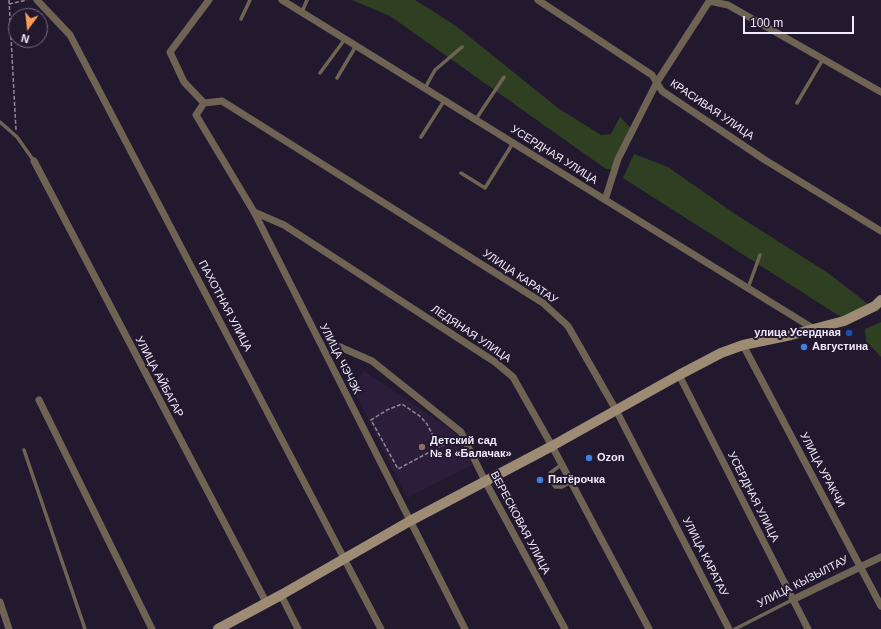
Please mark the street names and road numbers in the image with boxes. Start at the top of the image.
street label: КРАСИВАЯ УЛИЦА [667,77,757,143]
street label: УСЕРДНАЯ УЛИЦА [508,123,600,187]
street label: УЛИЦА КАРАТАУ [480,247,560,307]
street label: ПАХОТНАЯ УЛИЦА [195,258,255,354]
street label: ЛЕДЯНАЯ УЛИЦА [429,302,513,366]
street label: УЛИЦА ЧЭЧЭК [317,322,363,396]
street label: УЛИЦА АЙБАГАР [132,334,186,420]
street label: УЛИЦА УРАКЧИ [797,430,847,510]
street label: УСЕРДНАЯ УЛИЦА [724,450,782,544]
street label: ВЕРЕСКОВАЯ УЛИЦА [487,469,553,577]
street label: УЛИЦА КАРАТАУ [679,515,731,599]
street label: УЛИЦА КЫЗЫЛТАУ [755,553,851,611]

